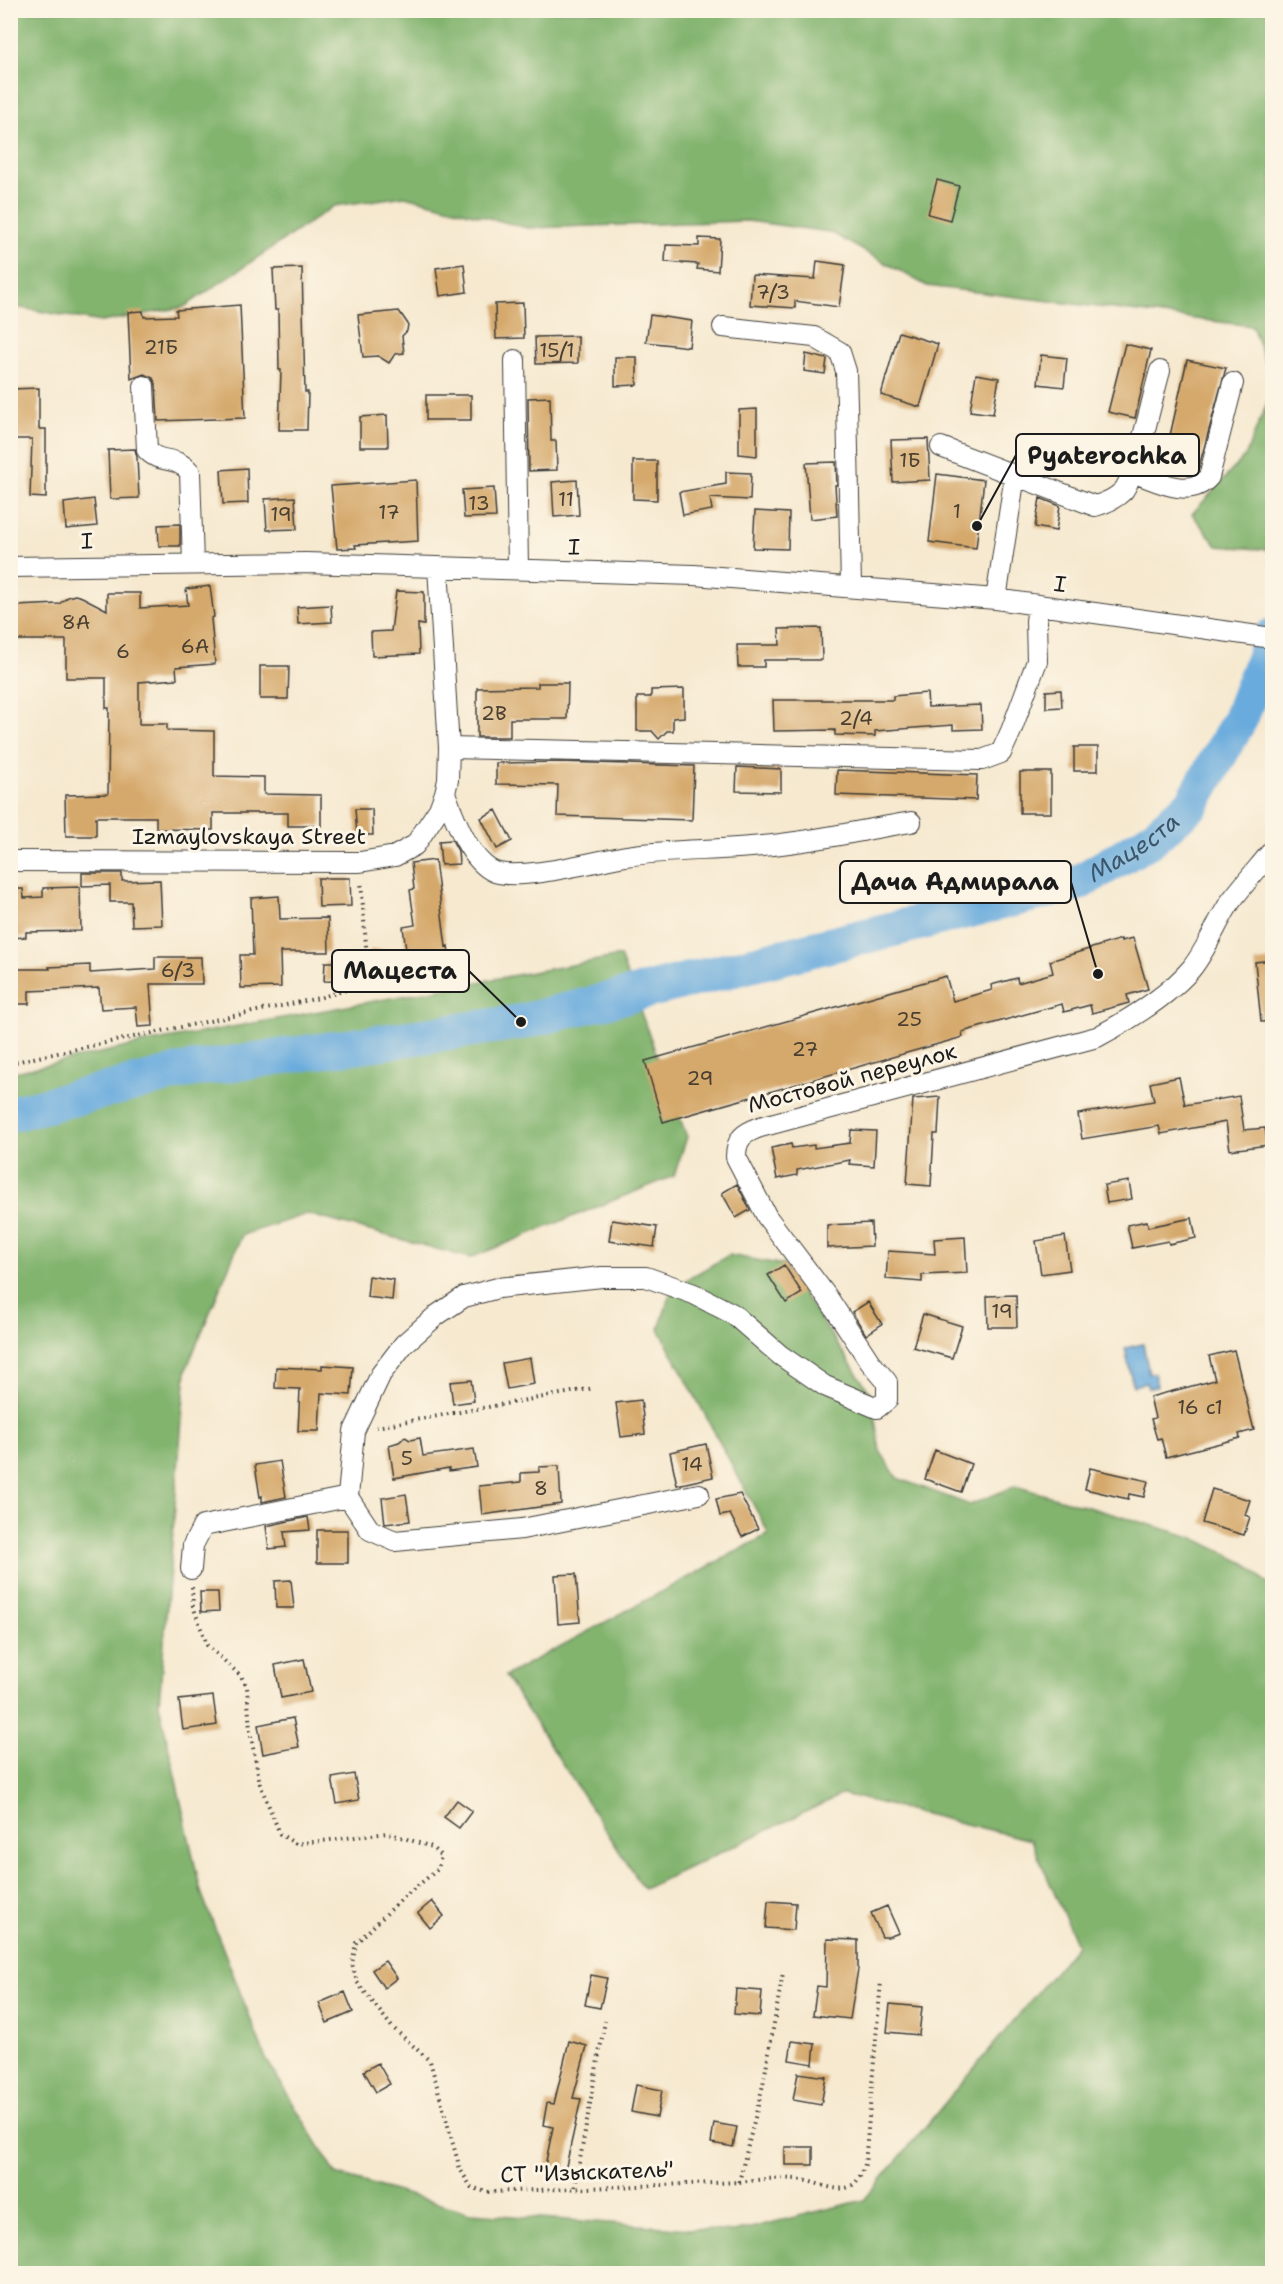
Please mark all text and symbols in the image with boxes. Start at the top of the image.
house number: 7/3 [756,279,790,305]
house number: 21Б [144,334,178,360]
house number: 15/1 [539,337,575,363]
callout: Pyaterochka [1016,434,1199,476]
text: Pyaterochka [1027,440,1187,472]
house number: 1Б [899,447,921,473]
house number: 11 [558,486,574,512]
house number: 13 [468,490,490,516]
house number: 1 [953,498,961,524]
house number: 17 [378,499,400,525]
house number: 19 [270,501,292,527]
street label: I [81,526,93,556]
street label: I [567,532,581,562]
street label: I [1052,569,1068,599]
house number: 8А [62,609,90,635]
house number: 6А [181,633,209,659]
house number: 6 [116,638,130,664]
house number: 2В [481,700,507,726]
house number: 2/4 [839,705,873,731]
water label: Мацеста [1082,805,1187,890]
street label: Izmaylovskaya Street [132,822,366,851]
callout: Дача Адмирала [840,861,1071,903]
text: Дача Адмирала [851,866,1059,898]
callout: Мацеста [332,950,469,992]
text: Мацеста [343,955,458,987]
house number: 6/3 [161,957,195,983]
house number: 25 [896,1006,922,1032]
street label: Мостовой переулок [744,1036,960,1120]
house number: 27 [792,1036,818,1062]
house number: 29 [687,1065,713,1091]
house number: 19 [991,1298,1013,1324]
house number: 16 с1 [1177,1394,1223,1420]
house number: 5 [401,1445,413,1471]
house number: 14 [681,1451,703,1477]
house number: 8 [534,1475,548,1501]
street label: СТ "Изыскатель" [500,2154,674,2190]

